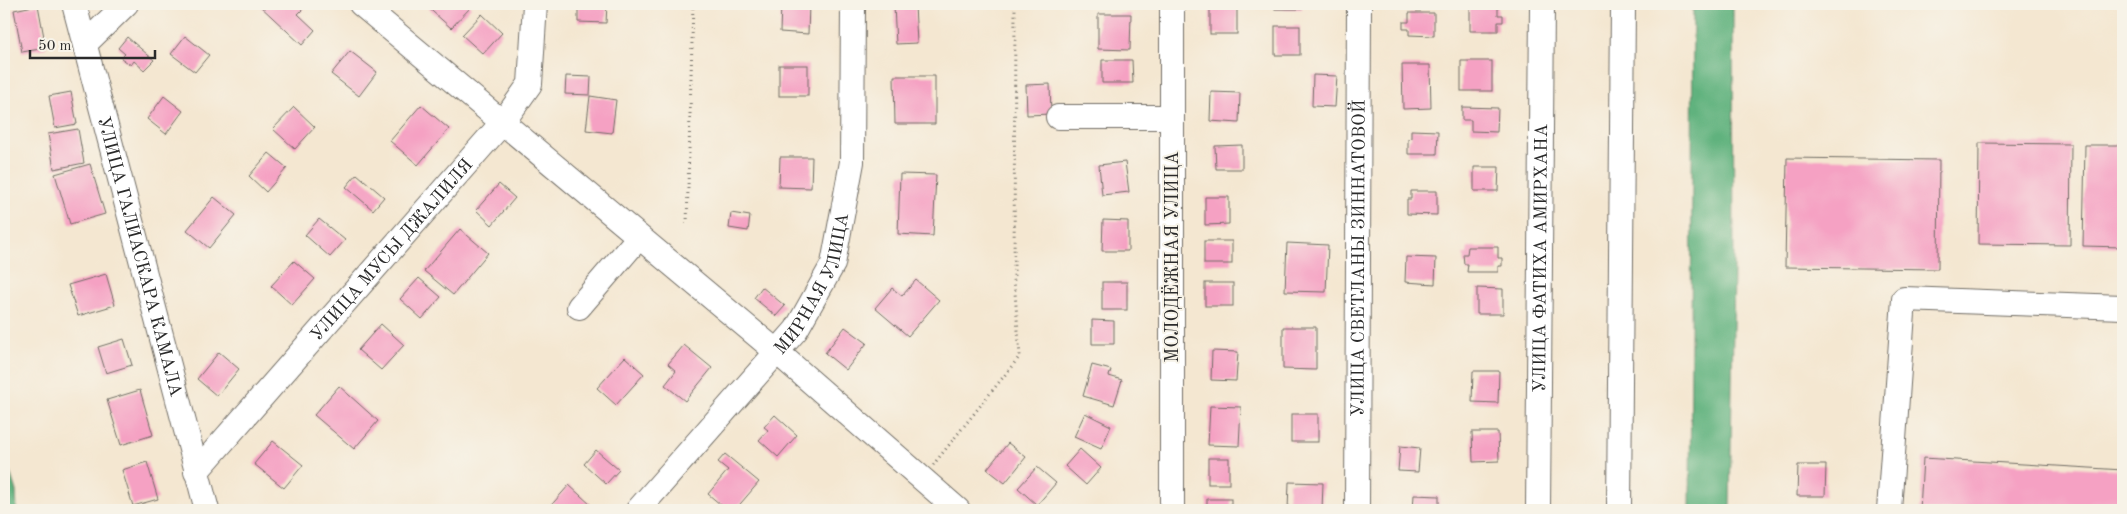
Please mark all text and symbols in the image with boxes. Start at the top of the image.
scale bar [30,28,155,60]
text: 50 m [38,39,72,54]
street label: УЛИЦА СВЕТЛАНЫ ЗИННАТОВОЙ [1347,99,1369,417]
street label: УЛИЦА ГАЛИАСКАРА КАМАЛА [94,115,185,399]
street label: УЛИЦА ФАТИХА АМИРХАНА [1531,123,1551,392]
street label: МОЛОДЁЖНАЯ УЛИЦА [1161,151,1182,363]
street label: УЛИЦА МУСЫ ДЖАЛИЛЯ [307,156,476,345]
street label: МИРНАЯ УЛИЦА [771,211,852,358]

